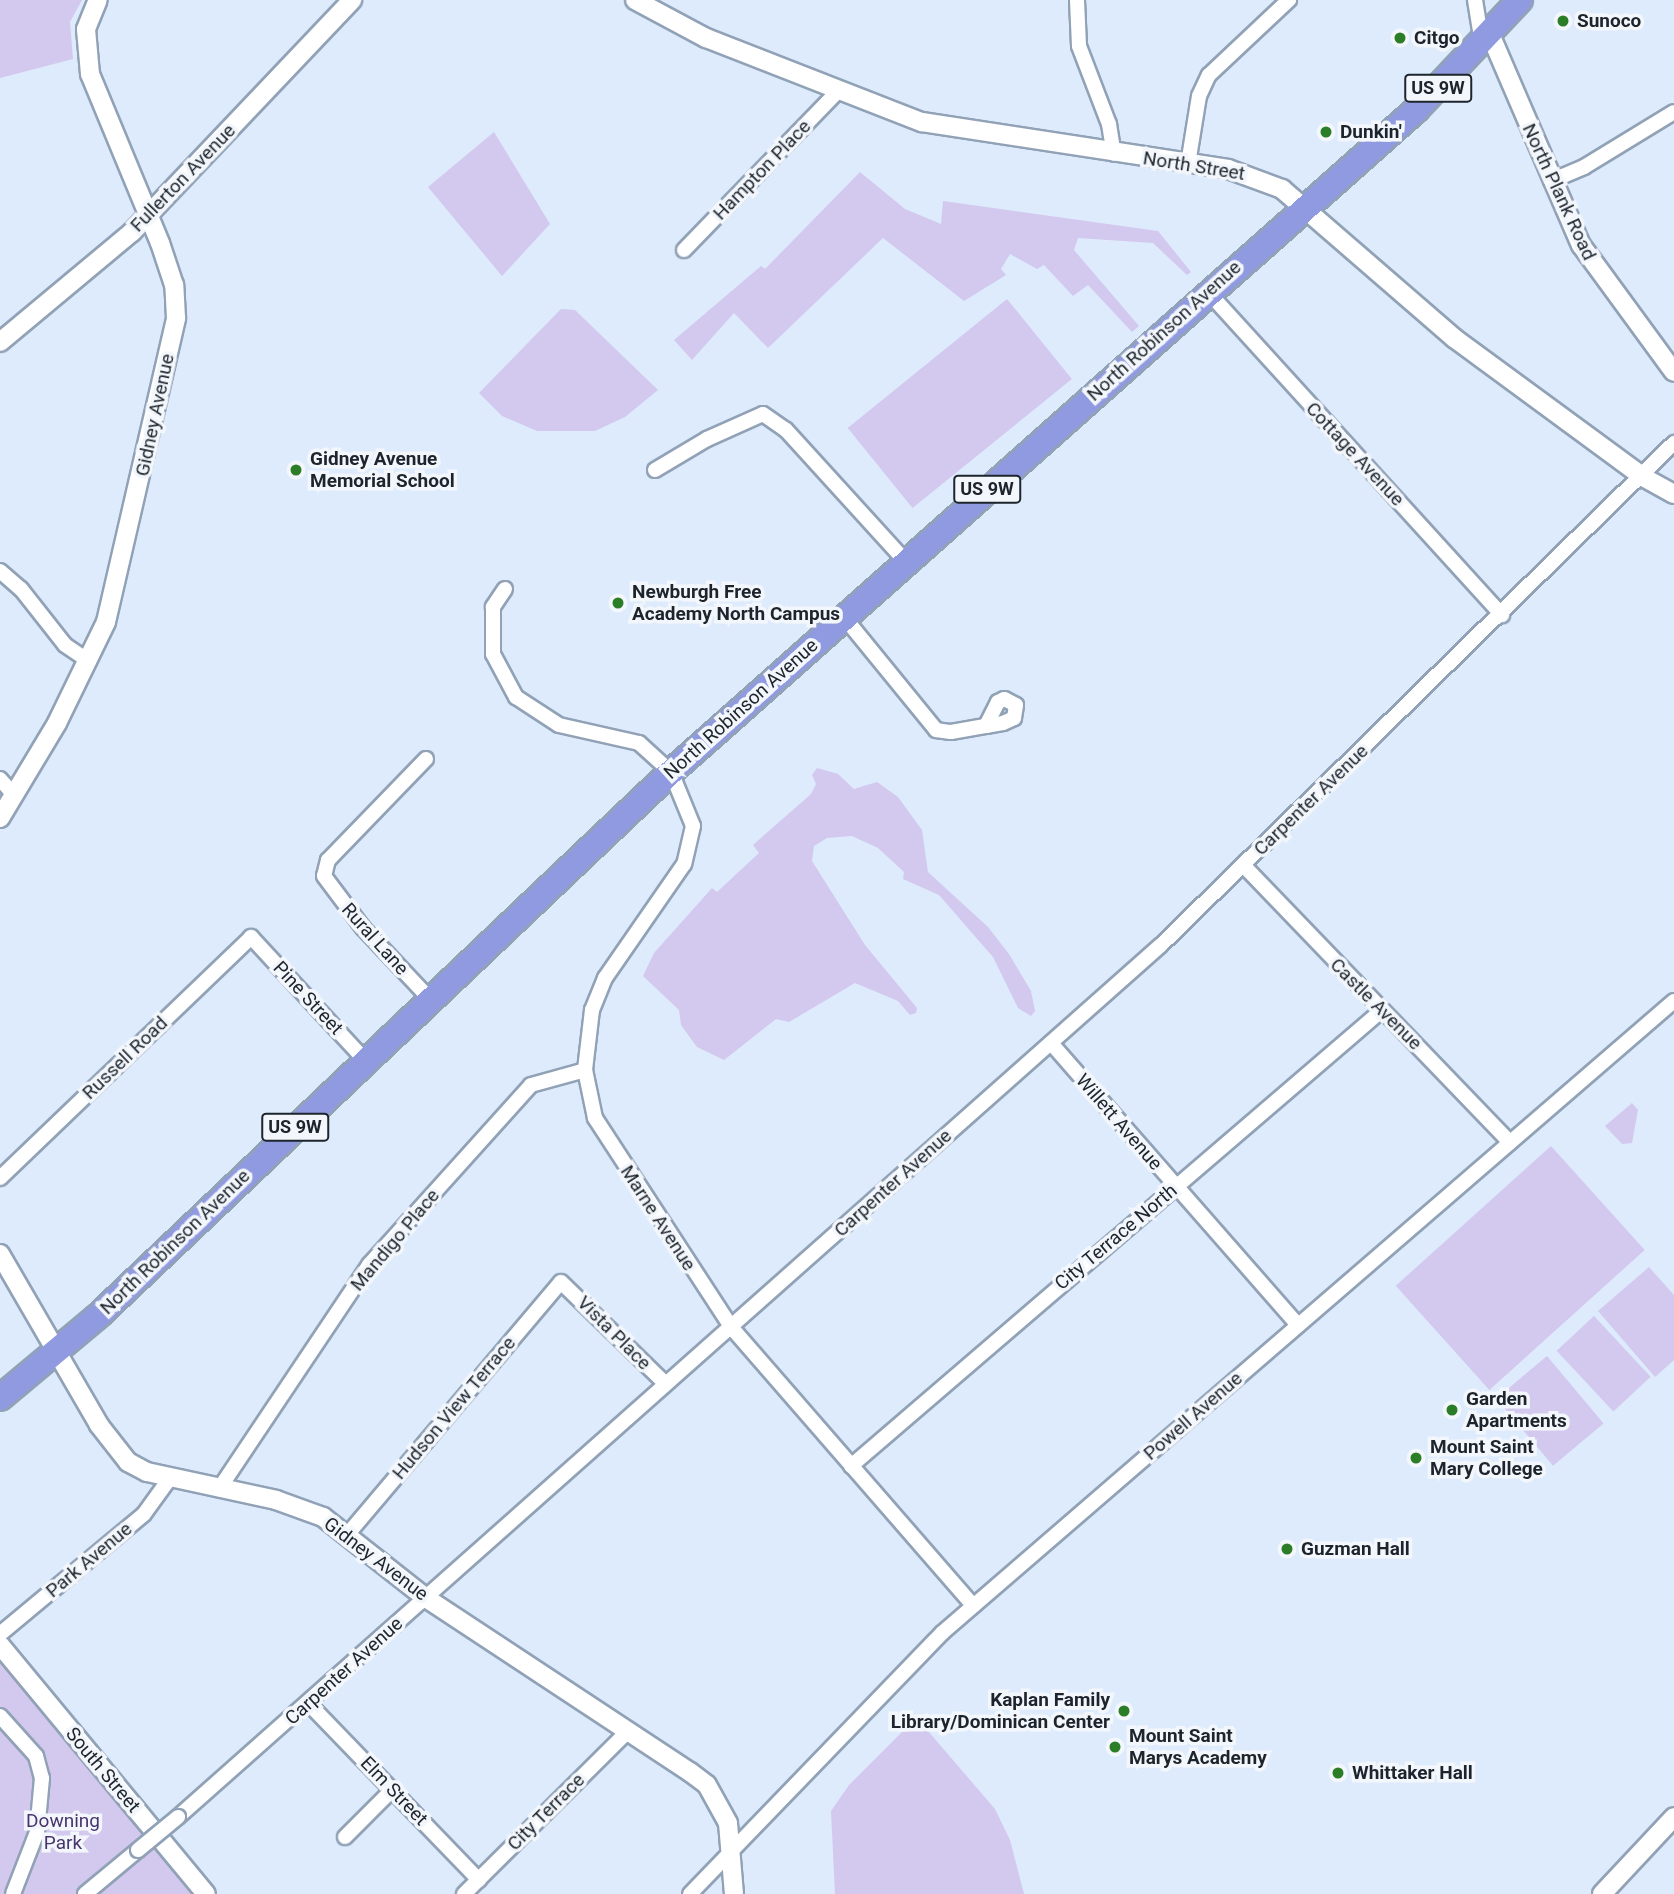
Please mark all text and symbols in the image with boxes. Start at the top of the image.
place label: Sunoco [1577,10,1641,32]
marker: Sunoco [1555,13,1571,29]
place label: Citgo [1414,27,1459,49]
marker: Citgo [1392,30,1408,46]
road number: US 9W [1403,74,1473,102]
street label: Hampton Place [709,115,815,225]
street label: Fullerton Avenue [126,119,240,237]
street label: North Plank Road [1517,120,1601,264]
place label: Dunkin' [1340,121,1402,143]
marker: Dunkin' [1318,124,1334,140]
street label: North Street [1141,147,1247,185]
street label: North Robinson Avenue [1082,256,1246,406]
street label: Gidney Avenue [131,352,179,478]
street label: Cottage Avenue [1301,397,1409,511]
place label: Gidney Avenue Memorial School [310,448,455,492]
marker: Gidney Avenue Memorial School [288,462,304,478]
road number: US 9W [952,475,1022,504]
place label: Newburgh Free Academy North Campus [632,581,840,625]
marker: Newburgh Free Academy North Campus [610,595,626,611]
street label: North Robinson Avenue [659,634,823,784]
street label: Carpenter Avenue [1249,740,1373,860]
street label: Rural Lane [337,898,413,980]
street label: Castle Avenue [1325,953,1427,1055]
street label: Pine Street [268,957,348,1039]
street label: Russell Road [78,1012,172,1104]
street label: Willett Avenue [1071,1069,1167,1175]
road number: US 9W [260,1112,330,1142]
street label: Carpenter Avenue [830,1124,956,1242]
street label: Marne Avenue [616,1161,700,1275]
street label: North Robinson Avenue [96,1165,254,1319]
street label: City Terrace North [1050,1179,1182,1295]
street label: Mandigo Place [346,1184,444,1296]
street label: Vista Place [572,1291,656,1375]
street label: Hudson View Terrace [388,1332,520,1484]
street label: Powell Avenue [1139,1367,1247,1465]
place label: Garden Apartments [1466,1388,1567,1432]
marker: Garden Apartments [1444,1402,1460,1418]
place label: Mount Saint Mary College [1430,1436,1543,1480]
marker: Mount Saint Mary College [1408,1450,1424,1466]
street label: Gidney Avenue [319,1512,433,1606]
street label: Park Avenue [41,1517,137,1603]
place label: Guzman Hall [1301,1538,1410,1560]
marker: Guzman Hall [1279,1541,1295,1557]
street label: Carpenter Avenue [281,1612,407,1730]
place label: Kaplan Family Library/Dominican Center [891,1689,1110,1733]
marker: Kaplan Family Library/Dominican Center [1116,1703,1132,1719]
street label: South Street [61,1723,145,1817]
place label: Mount Saint Marys Academy [1129,1725,1267,1769]
marker: Mount Saint Marys Academy [1107,1739,1123,1755]
street label: Elm Street [356,1752,432,1830]
place label: Whittaker Hall [1352,1762,1473,1784]
marker: Whittaker Hall [1330,1765,1346,1781]
street label: City Terrace [502,1768,590,1856]
park label: Downing Park [26,1810,100,1854]

